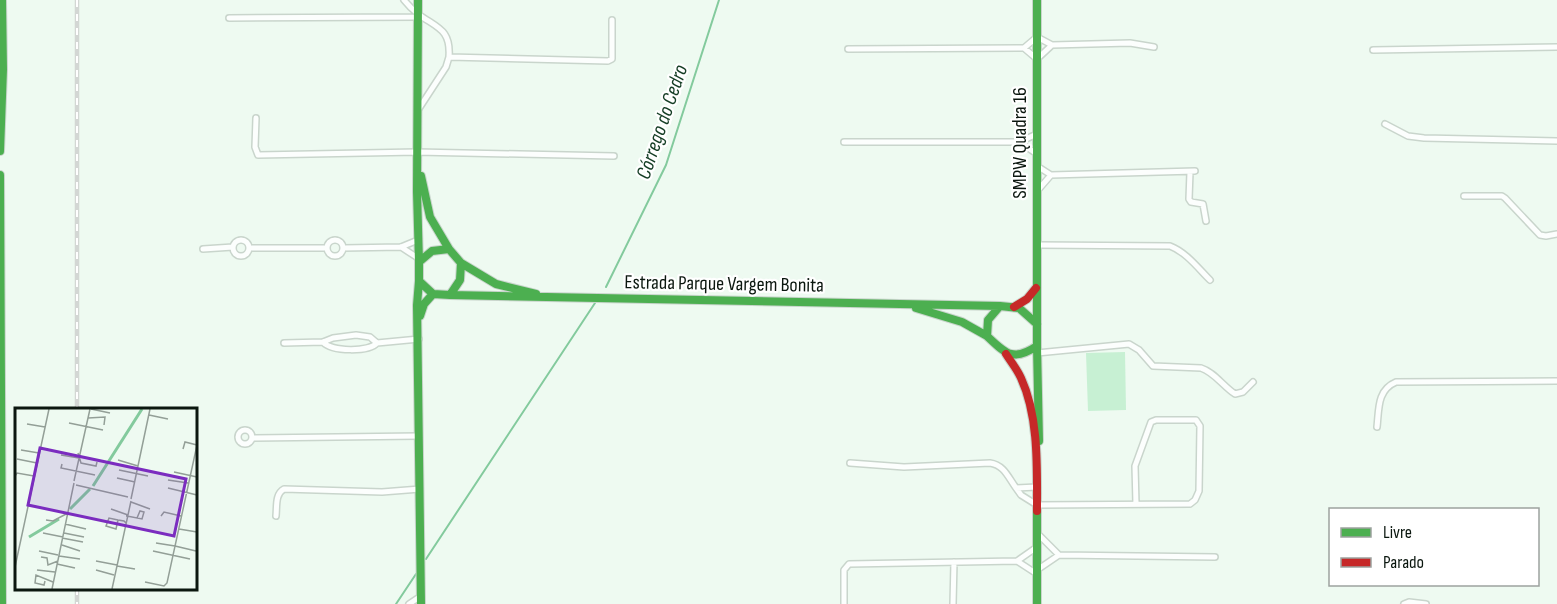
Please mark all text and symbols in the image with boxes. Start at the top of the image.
water label: Córrego do Cedro [631,61,693,183]
street label: SMPW Quadra 16 [1008,87,1032,199]
street label: Estrada Parque Vargem Bonita [624,270,824,298]
inset map [15,408,196,589]
legend [1329,508,1539,586]
text: Livre [1383,522,1412,543]
text: Parado [1383,552,1424,573]

